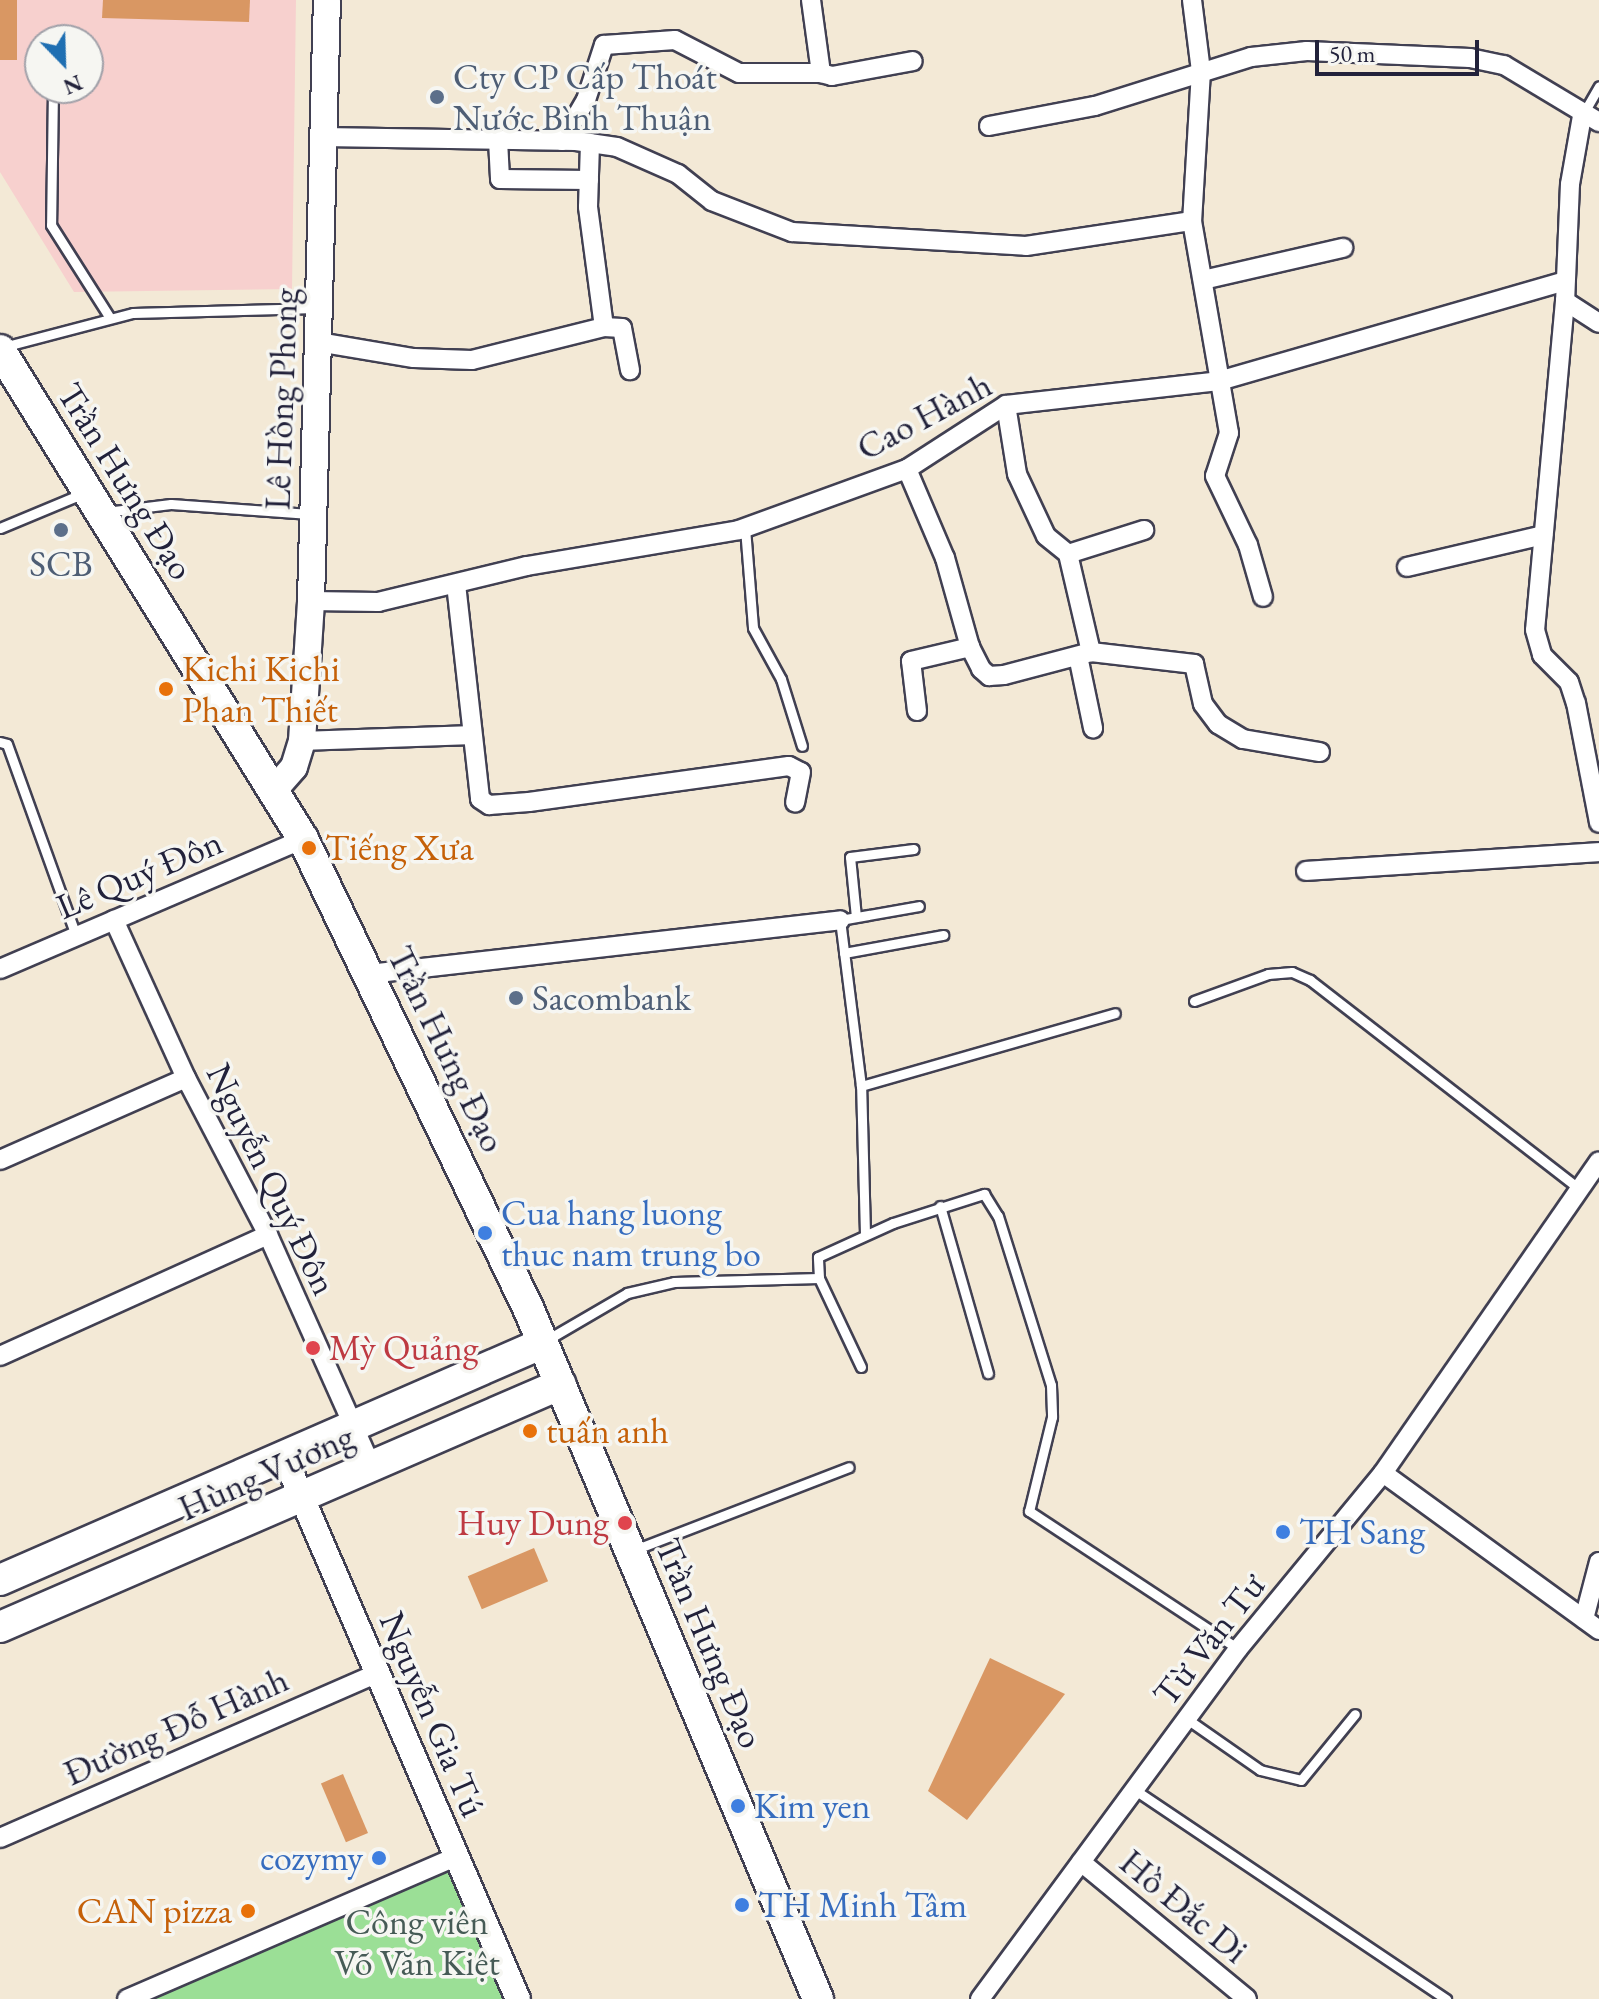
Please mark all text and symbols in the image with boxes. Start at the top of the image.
north arrow [24,24,104,104]
scale bar [1319,24,1483,74]
text: 50 m [1329,38,1376,69]
place label: Cty CP Cấp Thoát Nước Bình Thuận [453,54,717,139]
text: N [59,68,87,102]
marker: Cty CP Cấp Thoát Nước Bình Thuận [428,88,446,106]
street label: Lê Hồng Phong [256,287,306,511]
street label: Cao Hành [849,363,999,469]
street label: Trần Hưng Đạo [48,375,204,587]
marker: SCB [52,521,70,539]
place label: SCB [29,542,93,586]
place label: Kichi Kichi Phan Thiết [182,646,340,731]
marker: Kichi Kichi Phan Thiết [157,680,175,698]
street label: Lê Quý Đôn [50,820,228,928]
place label: Tiếng Xưa [325,826,474,870]
marker: Tiếng Xưa [300,839,318,857]
street label: Trần Hưng Đạo [379,939,515,1159]
place label: Sacombank [532,976,691,1020]
marker: Sacombank [507,989,525,1007]
street label: Nguyễn Quý Đôn [197,1056,347,1302]
place label: Cua hang luong thuc nam trung bo [501,1190,761,1275]
marker: Cua hang luong thuc nam trung bo [476,1224,494,1242]
place label: Mỳ Quảng [329,1326,478,1370]
marker: Mỳ Quảng [304,1339,322,1357]
place label: tuấn anh [546,1409,669,1453]
street label: Hùng Vương [172,1414,360,1530]
marker: tuấn anh [521,1422,539,1440]
place label: Huy Dung [457,1501,609,1545]
place label: TH Sang [1299,1510,1425,1554]
marker: Huy Dung [616,1514,634,1532]
marker: TH Sang [1274,1523,1292,1541]
street label: Trần Hưng Đạo [646,1532,774,1754]
street label: Từ Văn Tư [1144,1564,1274,1714]
street label: Nguyễn Gia Tú [371,1605,495,1823]
street label: Đường Đỗ Hành [57,1657,295,1795]
place label: Kim yen [754,1784,870,1828]
marker: Kim yen [729,1797,747,1815]
place label: cozymy [260,1836,363,1880]
street label: Hồ Đắc Di [1111,1840,1257,1972]
marker: cozymy [370,1849,388,1867]
place label: TH Minh Tâm [758,1883,967,1927]
place label: CAN pizza [77,1889,232,1933]
marker: TH Minh Tâm [733,1896,751,1914]
park label: Công viên Võ Văn Kiệt [334,1899,500,1984]
marker: CAN pizza [239,1902,257,1920]

